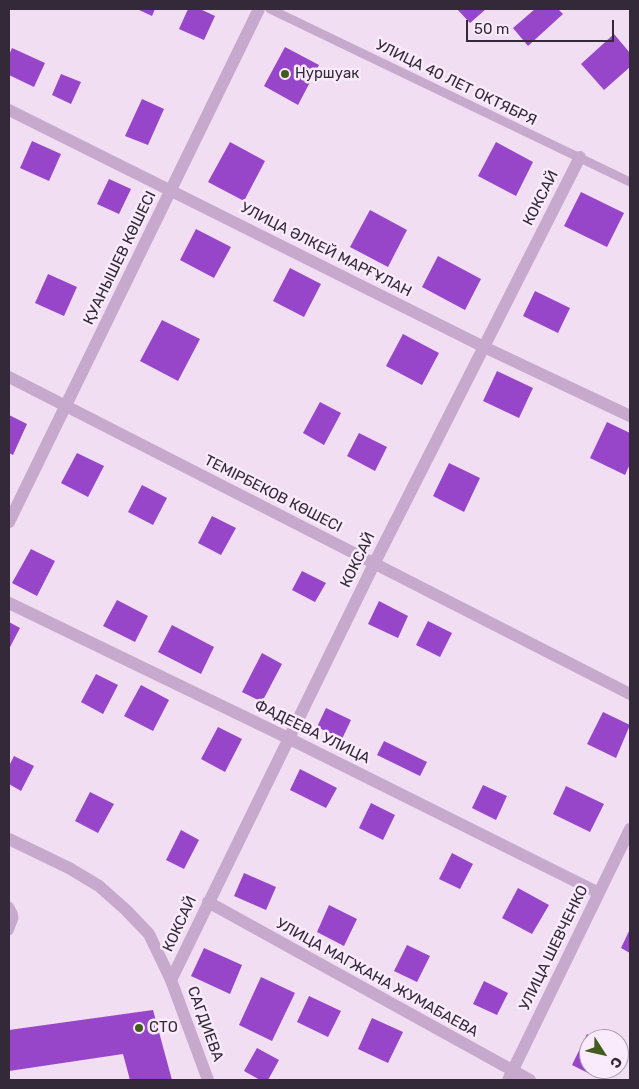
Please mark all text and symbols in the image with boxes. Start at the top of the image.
scale bar [469,10,616,42]
text: 50 m [474,20,509,38]
street label: УЛИЦА 40 ЛЕТ ОКТЯБРЯ [373,36,539,130]
place label: Нуршуак [295,65,359,83]
marker: Нуршуак [279,68,291,80]
street label: КОКСАЙ [519,167,563,229]
street label: ҚУАНЫШЕВ КӨШЕСІ [80,188,160,328]
street label: УЛИЦА ӘЛКЕЙ МАРҒҰЛАН [237,199,415,301]
street label: ТЕМІРБЕКОВ КӨШЕСІ [201,451,345,537]
street label: КОКСАЙ [337,529,379,591]
street label: ФАДЕЕВА УЛИЦА [251,696,373,768]
street label: УЛИЦА ШЕВЧЕНКО [516,882,592,1014]
street label: КОКСАЙ [159,893,201,955]
street label: УЛИЦА МАГЖАНА ЖУМАБАЕВА [273,915,481,1041]
street label: САГДИЕВА [183,984,227,1064]
place label: СТО [149,1019,178,1037]
marker: СТО [133,1022,145,1034]
north arrow [579,1029,629,1079]
text: С [606,1053,626,1071]

